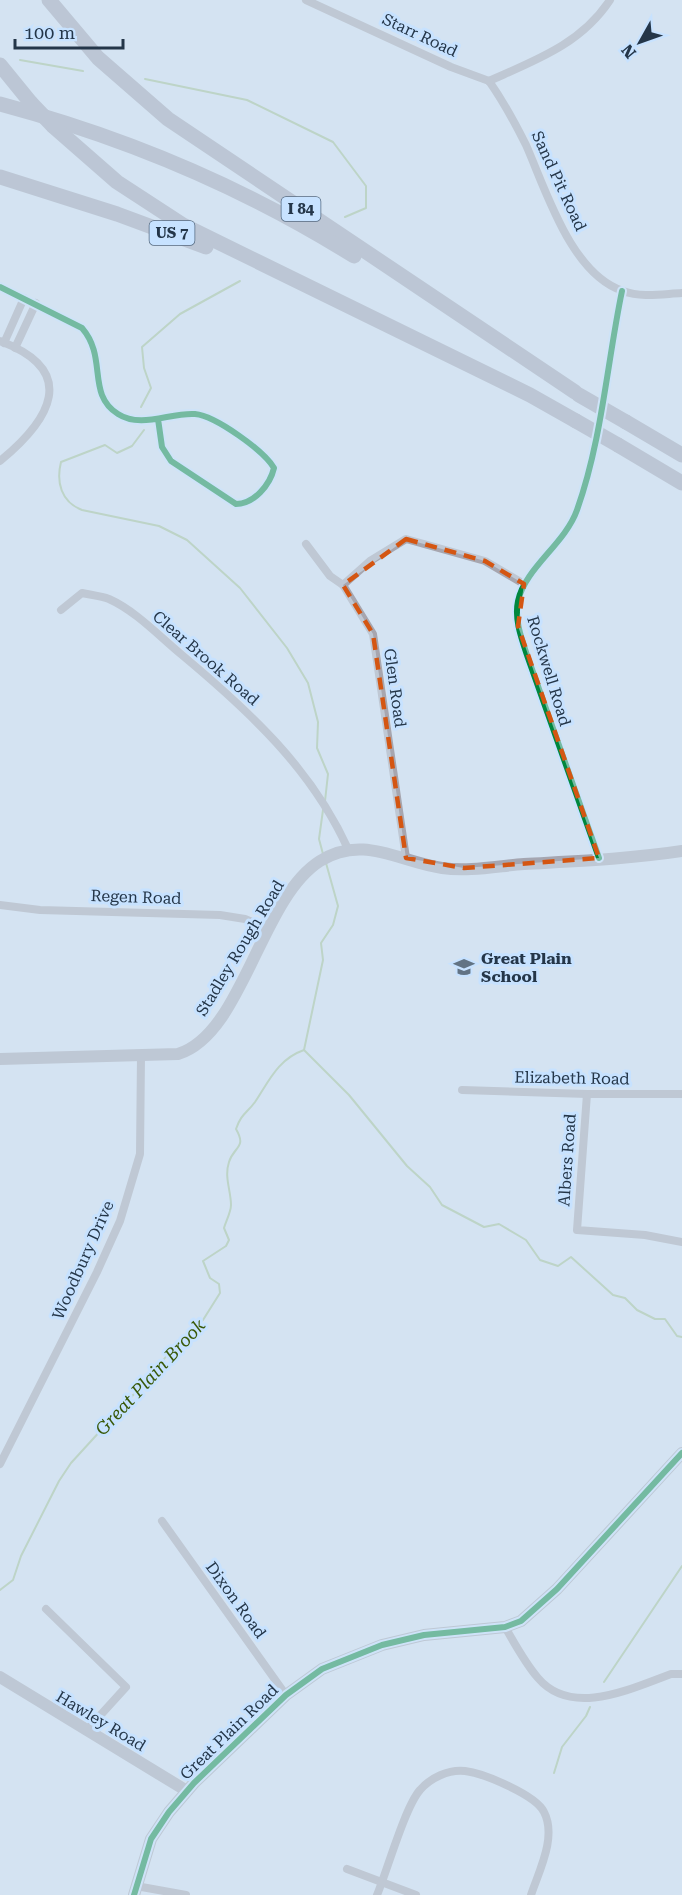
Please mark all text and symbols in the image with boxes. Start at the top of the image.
street label: Starr Road [379,9,461,61]
scale bar [15,12,123,50]
north arrow [610,12,670,72]
text: 100 m [24,22,75,43]
text: N [618,40,640,62]
street label: Sand Pit Road [528,128,590,234]
road number: I 84 [282,197,320,221]
road number: US 7 [150,221,195,245]
street label: Clear Brook Road [149,607,263,709]
street label: Rockwell Road [523,614,575,728]
street label: Glen Road [380,647,410,729]
street label: Stadley Rough Road [192,877,288,1019]
street label: Regen Road [90,886,182,908]
place label: Great Plain School [481,949,572,986]
school or university icon: Great Plain School [452,955,476,979]
street label: Elizabeth Road [514,1067,630,1089]
street label: Albers Road [554,1113,580,1207]
street label: Woodbury Drive [48,1197,118,1322]
water label: Great Plain Brook [91,1314,209,1439]
street label: Dixon Road [202,1558,270,1642]
street label: Great Plain Road [176,1680,282,1784]
street label: Hawley Road [53,1687,149,1755]

